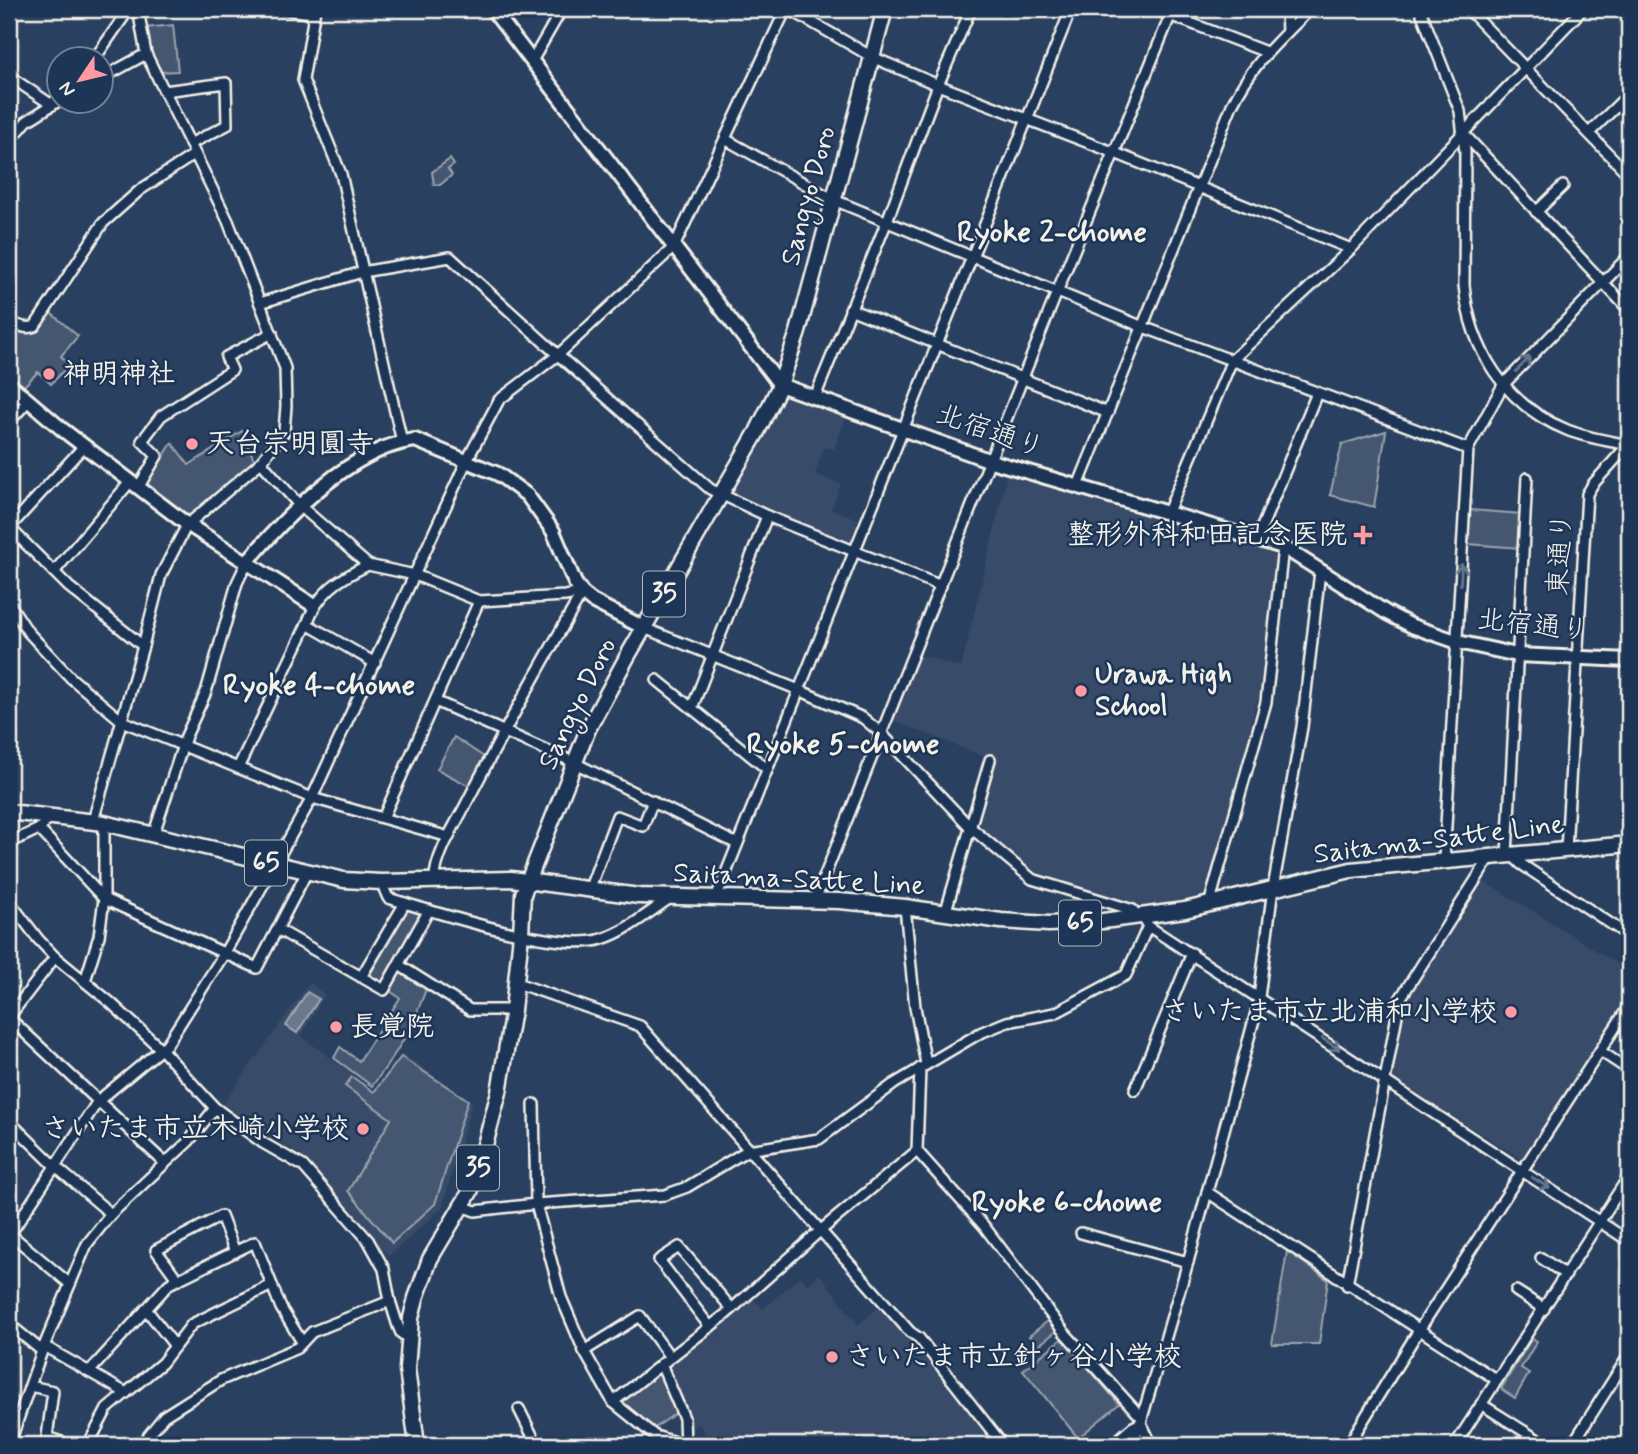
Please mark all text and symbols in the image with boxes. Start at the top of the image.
north arrow [46,46,116,116]
text: N [53,77,81,101]
street label: Sangyo Doro [773,122,847,270]
district label: Ryoke 2-chome [957,213,1147,252]
place label: 神明神社 [63,356,175,393]
one-way arrow [1515,356,1532,373]
marker: 神明神社 [41,366,57,382]
street label: 北宿通り [931,396,1049,468]
place label: 天台宗明圓寺 [206,426,374,463]
marker: 天台宗明圓寺 [184,436,200,452]
street label: 東通り [1540,511,1582,597]
place label: 整形外科和田記念医院 [1067,517,1347,554]
marker: 整形外科和田記念医院 [1353,525,1373,545]
one-way arrow [1455,563,1468,586]
road number: 35 [643,572,685,616]
street label: 北宿通り [1475,602,1591,650]
street label: Sangyo Doro [530,632,628,777]
place label: Urawa High School [1095,657,1232,726]
district label: Ryoke 4-chome [223,666,415,705]
marker: Urawa High School [1073,683,1089,699]
district label: Ryoke 5-chome [746,725,940,764]
street label: Saitama-Satte Line [1312,806,1566,874]
road number: 65 [245,841,287,886]
street label: Saitama-Satte Line [672,855,926,905]
road number: 65 [1059,900,1101,946]
place label: さいたま市立北浦和小学校 [1162,994,1497,1031]
marker: さいたま市立北浦和小学校 [1503,1004,1519,1020]
place label: 長覚院 [350,1009,434,1046]
marker: 長覚院 [328,1019,344,1035]
one-way arrow [1320,1038,1340,1052]
place label: さいたま市立木崎小学校 [42,1111,349,1148]
marker: さいたま市立木崎小学校 [355,1121,371,1137]
road number: 35 [457,1146,499,1190]
one-way arrow [1530,1177,1550,1191]
district label: Ryoke 6-chome [972,1183,1162,1222]
place label: さいたま市立針ヶ谷小学校 [846,1339,1181,1376]
marker: さいたま市立針ヶ谷小学校 [824,1349,840,1365]

